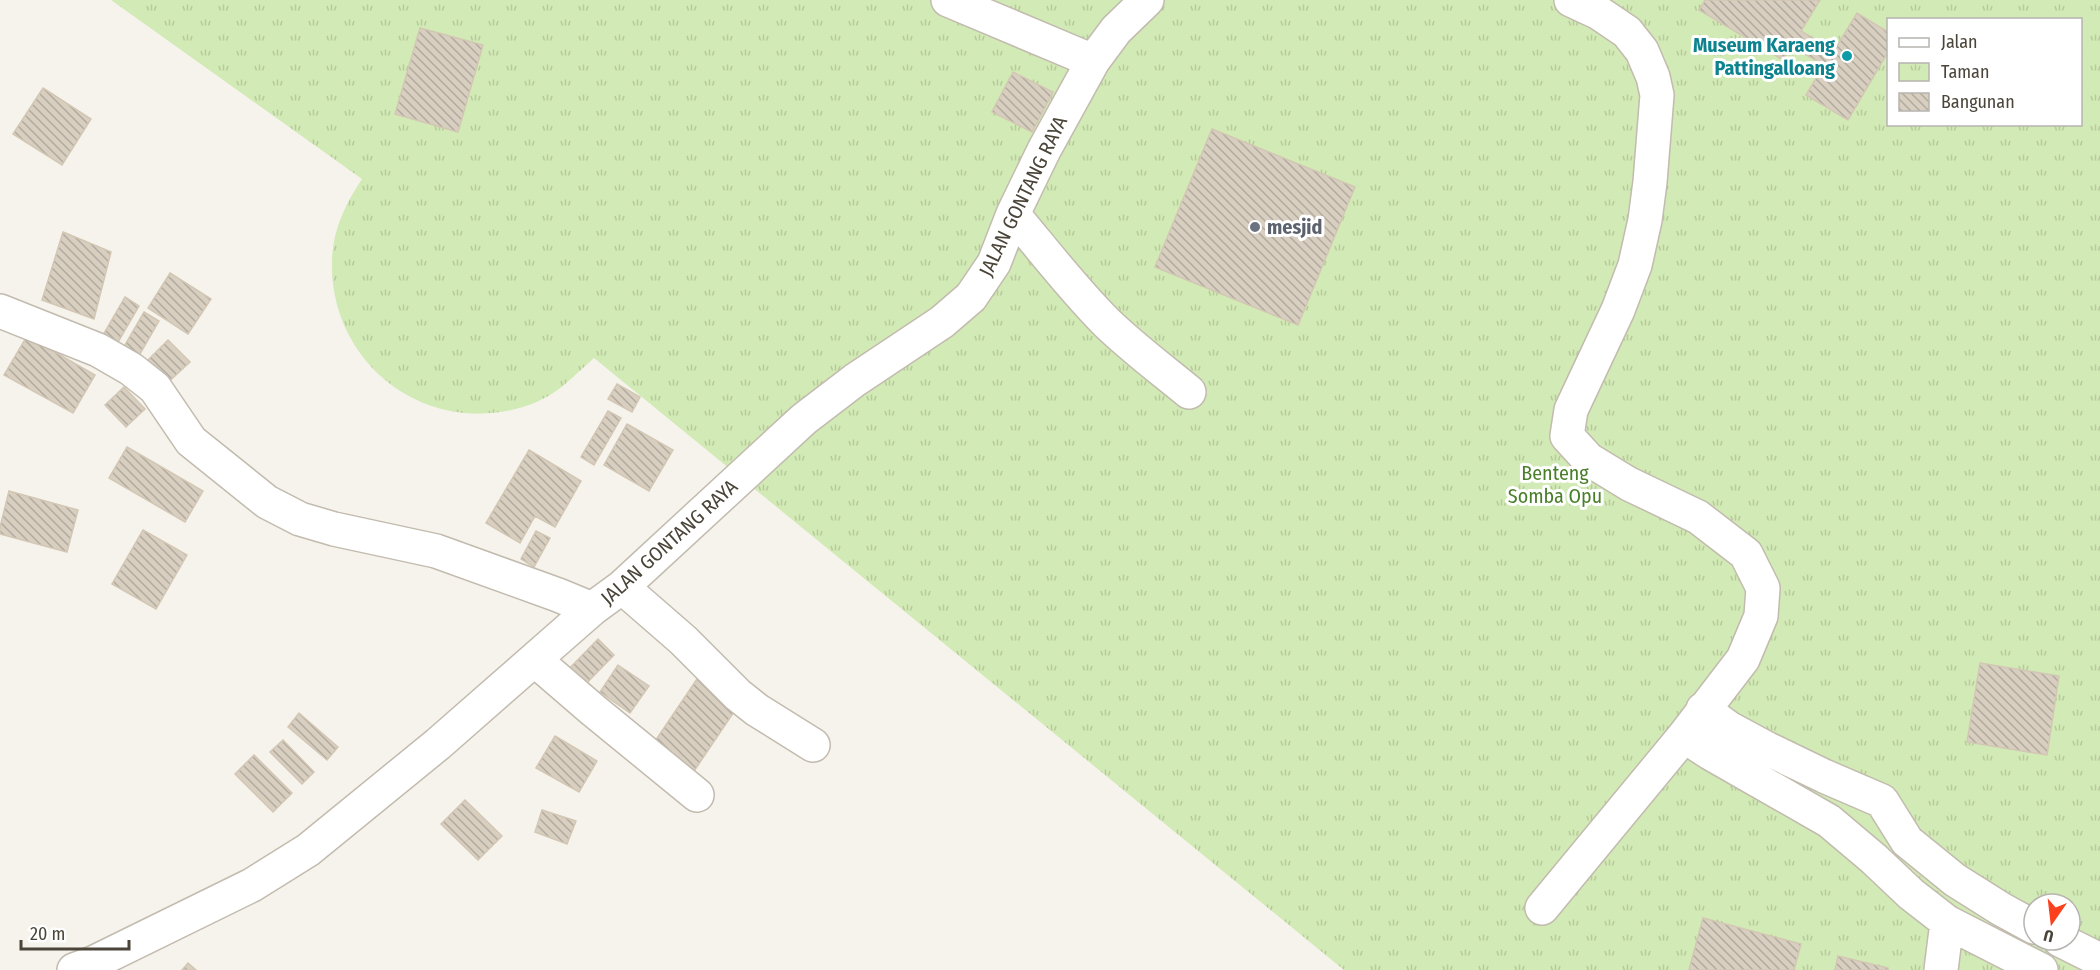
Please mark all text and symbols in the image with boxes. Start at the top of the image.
legend [1887,18,2082,126]
text: Jalan [1941,31,1978,53]
place label: Museum Karaeng Pattingalloang [1693,33,1835,80]
marker: Museum Karaeng Pattingalloang [1840,49,1854,63]
text: Taman [1941,61,1989,83]
text: Bangunan [1941,91,2015,113]
street label: JALAN GONTANG RAYA [974,111,1072,280]
place label: mesjid [1267,215,1322,239]
marker: mesjid [1248,220,1262,234]
park label: Benteng Somba Opu [1508,461,1602,508]
street label: JALAN GONTANG RAYA [596,474,743,610]
north arrow [2022,892,2082,952]
scale bar [21,913,129,951]
text: 20 m [30,923,65,945]
text: U [2042,926,2055,946]

